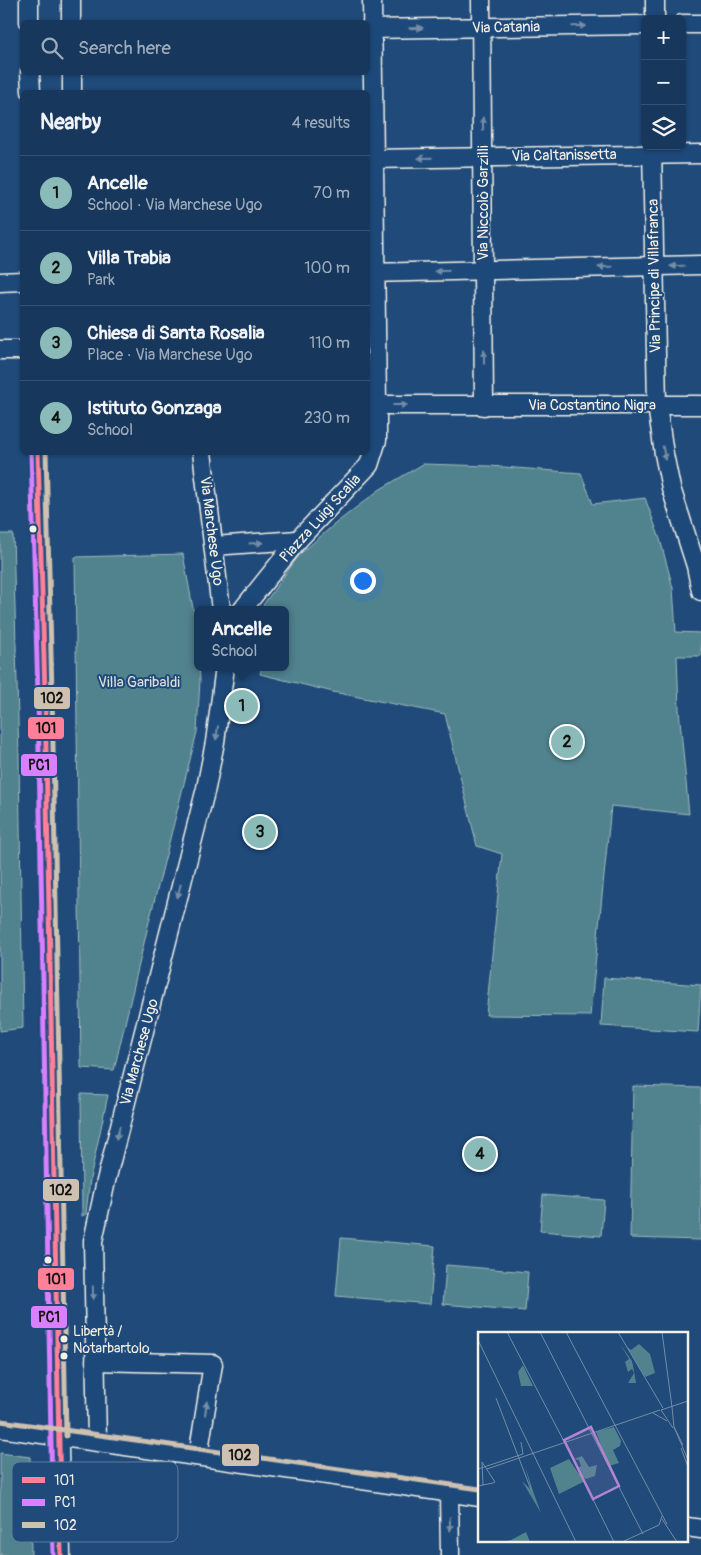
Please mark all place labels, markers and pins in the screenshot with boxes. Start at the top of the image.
unlabelled marker [28,524,38,534]
pin: 1 [226,687,258,725]
pin: 2 [551,723,583,761]
pin: 3 [244,813,276,851]
pin: 4 [464,1135,496,1173]
unlabelled marker [43,1255,53,1265]
place label: Libertà / Notarbartolo [73,1323,150,1357]
marker: Libertà / Notarbartolo [59,1334,69,1344]
unlabelled marker [59,1351,69,1361]

